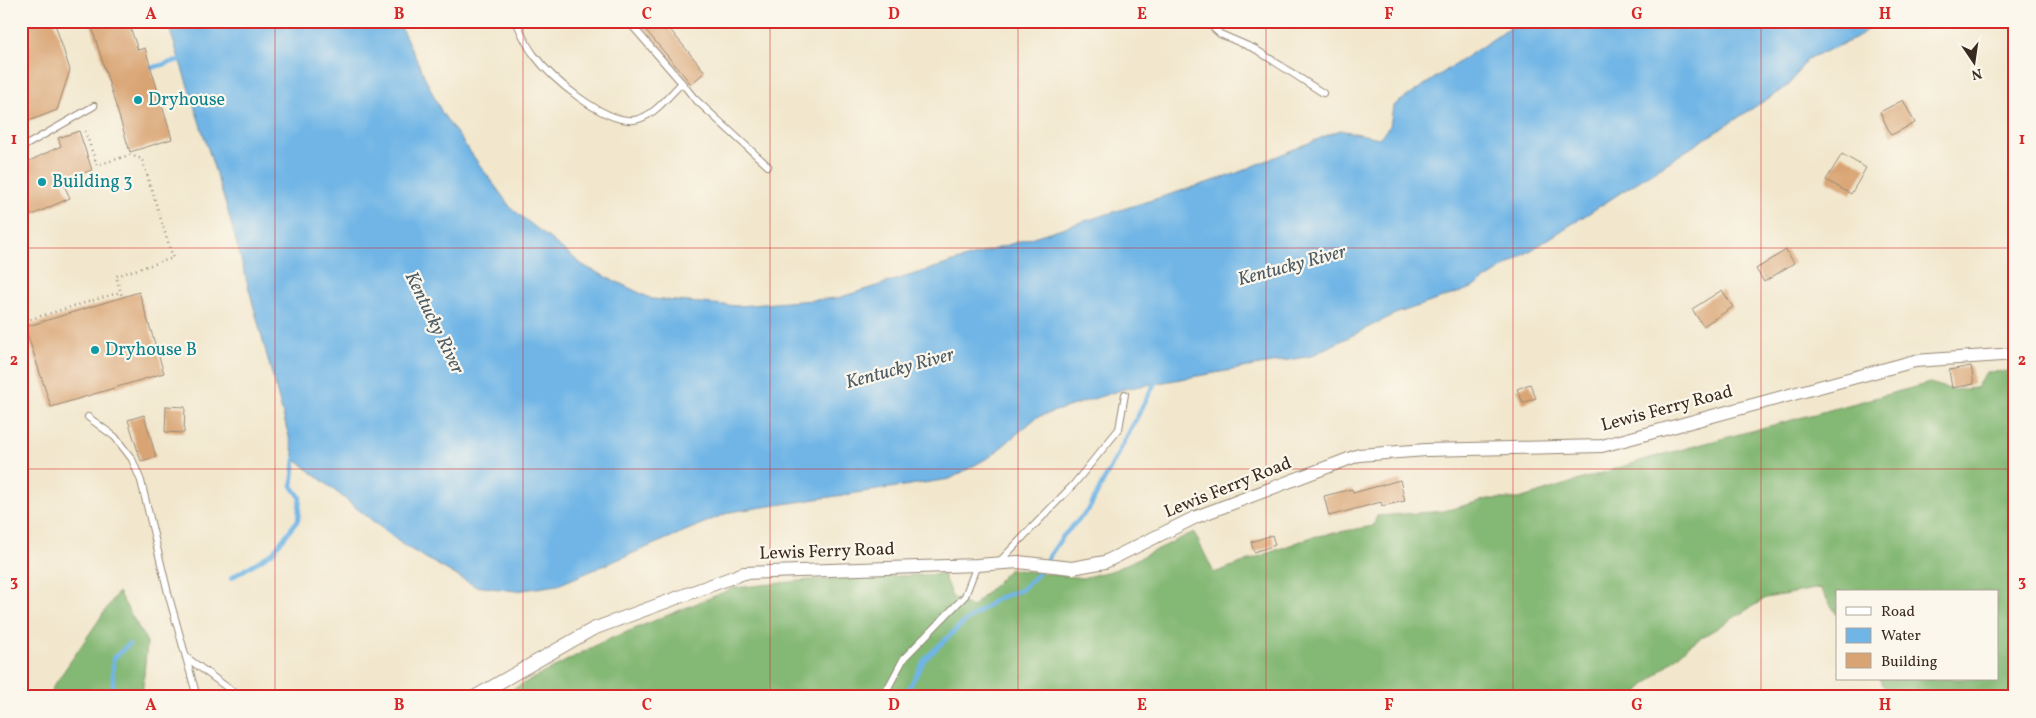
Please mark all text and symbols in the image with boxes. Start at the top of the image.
text: A [145,4,157,26]
text: B [394,4,405,26]
text: C [642,4,652,26]
text: D [888,4,900,26]
text: E [1137,4,1147,26]
text: F [1384,4,1394,26]
text: G [1631,4,1643,26]
text: H [1879,4,1891,26]
north arrow [1948,38,1998,88]
text: N [1969,63,1984,84]
place label: Dryhouse [148,88,225,113]
marker: Dryhouse [132,94,144,106]
text: 1 [11,129,17,151]
text: 1 [2019,129,2025,151]
place label: Building 3 [52,170,133,195]
marker: Building 3 [36,176,48,188]
water label: Kentucky River [1235,239,1350,293]
water label: Kentucky River [398,267,470,379]
place label: Dryhouse B [105,338,197,363]
water label: Kentucky River [843,342,958,396]
marker: Dryhouse B [89,344,101,356]
text: 2 [10,350,18,372]
text: 2 [2018,350,2026,372]
street label: Lewis Ferry Road [1598,379,1736,439]
street label: Lewis Ferry Road [1161,451,1295,525]
street label: Lewis Ferry Road [759,537,895,567]
text: 3 [10,571,18,593]
text: 3 [2018,571,2026,593]
legend [1836,590,1998,680]
text: Road [1881,602,1915,623]
text: Water [1881,626,1921,647]
text: Building [1881,652,1938,673]
text: A [145,695,157,717]
text: B [394,695,405,717]
text: C [642,695,652,717]
text: D [888,695,900,717]
text: E [1137,695,1147,717]
text: F [1384,695,1394,717]
text: G [1631,695,1643,717]
text: H [1879,695,1891,717]

